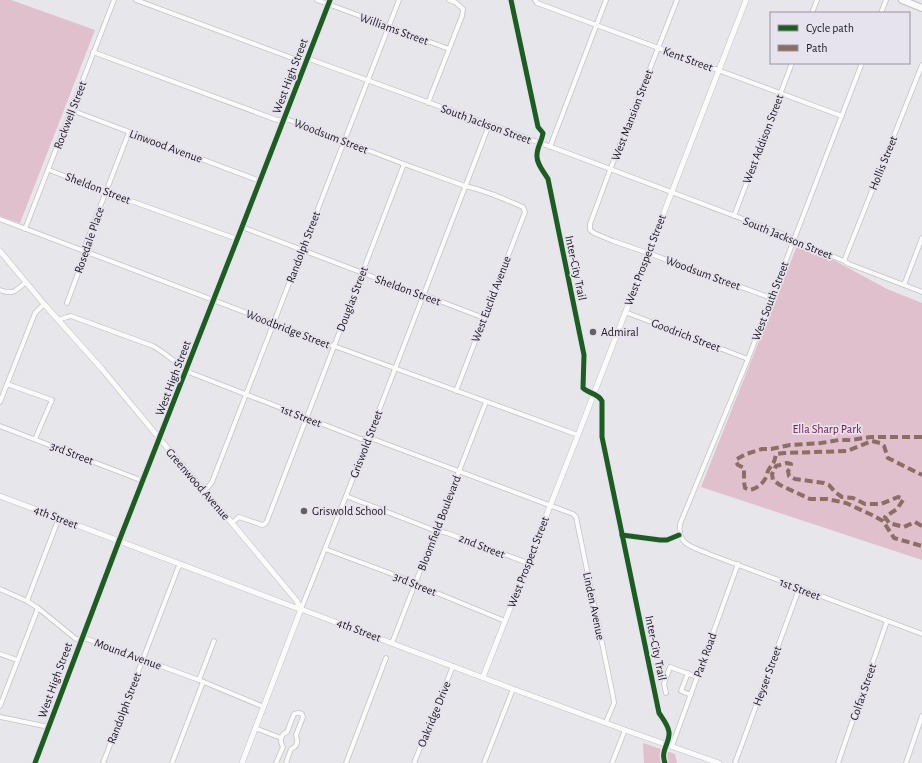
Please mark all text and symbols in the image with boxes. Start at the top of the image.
street label: Williams Street [358,11,430,47]
legend [770,12,910,64]
text: Cycle path [806,22,854,35]
street label: West High Street [270,37,310,115]
text: Path [806,42,828,54]
street label: Kent Street [661,44,715,74]
street label: West Mansion Street [609,68,655,162]
street label: Rockwell Street [52,79,89,151]
street label: West Addison Street [740,93,786,185]
street label: South Jackson Street [439,102,533,146]
street label: Woodsum Street [292,116,370,156]
street label: Linwood Avenue [128,127,204,165]
street label: Hollis Street [867,134,899,192]
street label: Sheldon Street [64,170,132,206]
street label: Rosedale Place [72,205,106,275]
street label: Randolph Street [284,209,322,284]
street label: West Prospect Street [622,213,668,307]
street label: South Jackson Street [742,215,835,261]
street label: Inter-City Trail [562,234,589,302]
street label: West Euclid Avenue [469,254,513,344]
street label: Woodsum Street [664,254,742,292]
street label: West South Street [749,260,791,342]
street label: Douglas Street [334,265,370,333]
street label: Sheldon Street [374,273,442,307]
street label: Woodbridge Street [244,307,332,351]
street label: Goodrich Street [650,316,722,354]
place label: Admiral [601,326,639,338]
marker: Admiral [588,327,598,337]
street label: West High Street [153,339,193,417]
street label: 1st Street [279,403,323,429]
street label: Griswold Street [348,408,384,479]
park label: Ella Sharp Park [792,423,862,435]
street label: 3rd Street [49,439,95,467]
street label: Greenwood Avenue [164,446,232,522]
street label: Bloomfield Boulevard [415,474,463,572]
street label: 4th Street [32,503,80,531]
place label: Griswold School [312,505,386,517]
marker: Griswold School [299,506,309,516]
street label: West Prospect Street [505,515,551,609]
street label: 2nd Street [457,532,507,560]
street label: 3rd Street [392,570,438,598]
street label: Linden Avenue [581,571,607,641]
street label: 1st Street [778,576,822,602]
street label: Inter-City Trail [642,614,669,682]
street label: 4th Street [335,616,383,644]
street label: Park Road [691,631,719,679]
street label: Mound Avenue [93,636,163,672]
street label: West High Street [36,640,74,719]
street label: Heyser Street [751,644,784,708]
street label: Colfax Street [848,662,878,722]
street label: Randolph Street [105,670,143,745]
street label: Oakridge Drive [415,679,453,749]

